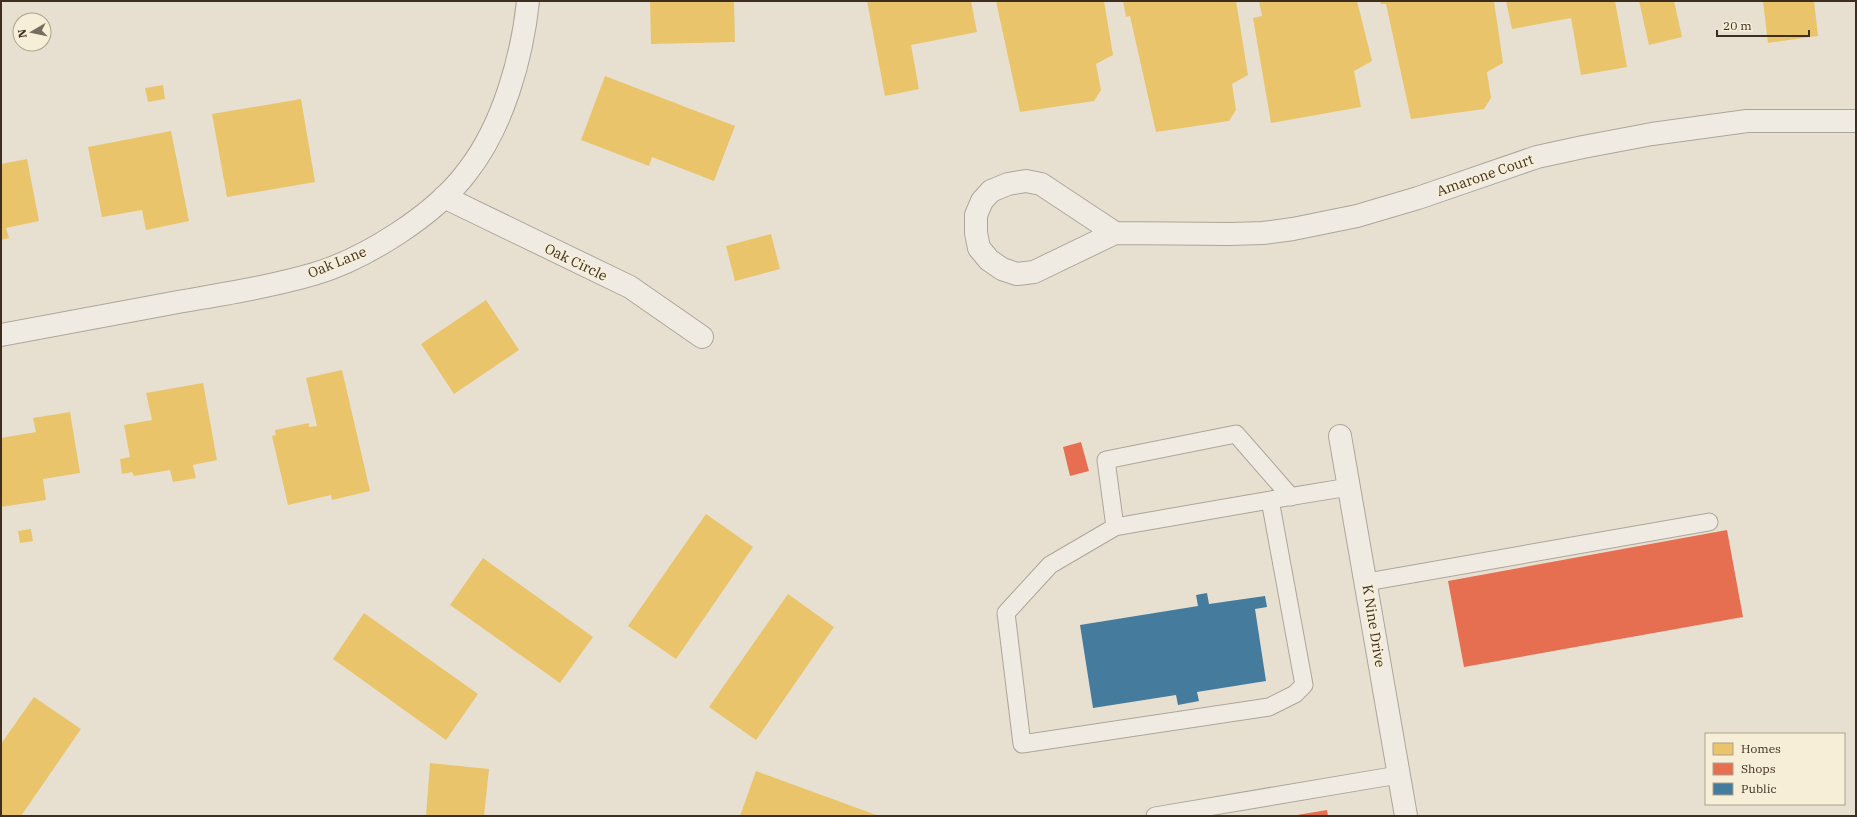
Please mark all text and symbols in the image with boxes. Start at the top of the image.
north arrow [12,12,52,52]
scale bar [1717,12,1809,38]
text: 20 m [1723,18,1752,33]
text: N [14,28,30,39]
street label: Amarone Court [1434,150,1536,200]
street label: Oak Circle [542,239,610,285]
street label: Oak Lane [305,242,369,282]
street label: K Nine Drive [1359,583,1389,669]
legend [1705,733,1845,805]
text: Homes [1741,741,1781,756]
text: Shops [1741,761,1776,776]
text: Public [1741,781,1777,796]

